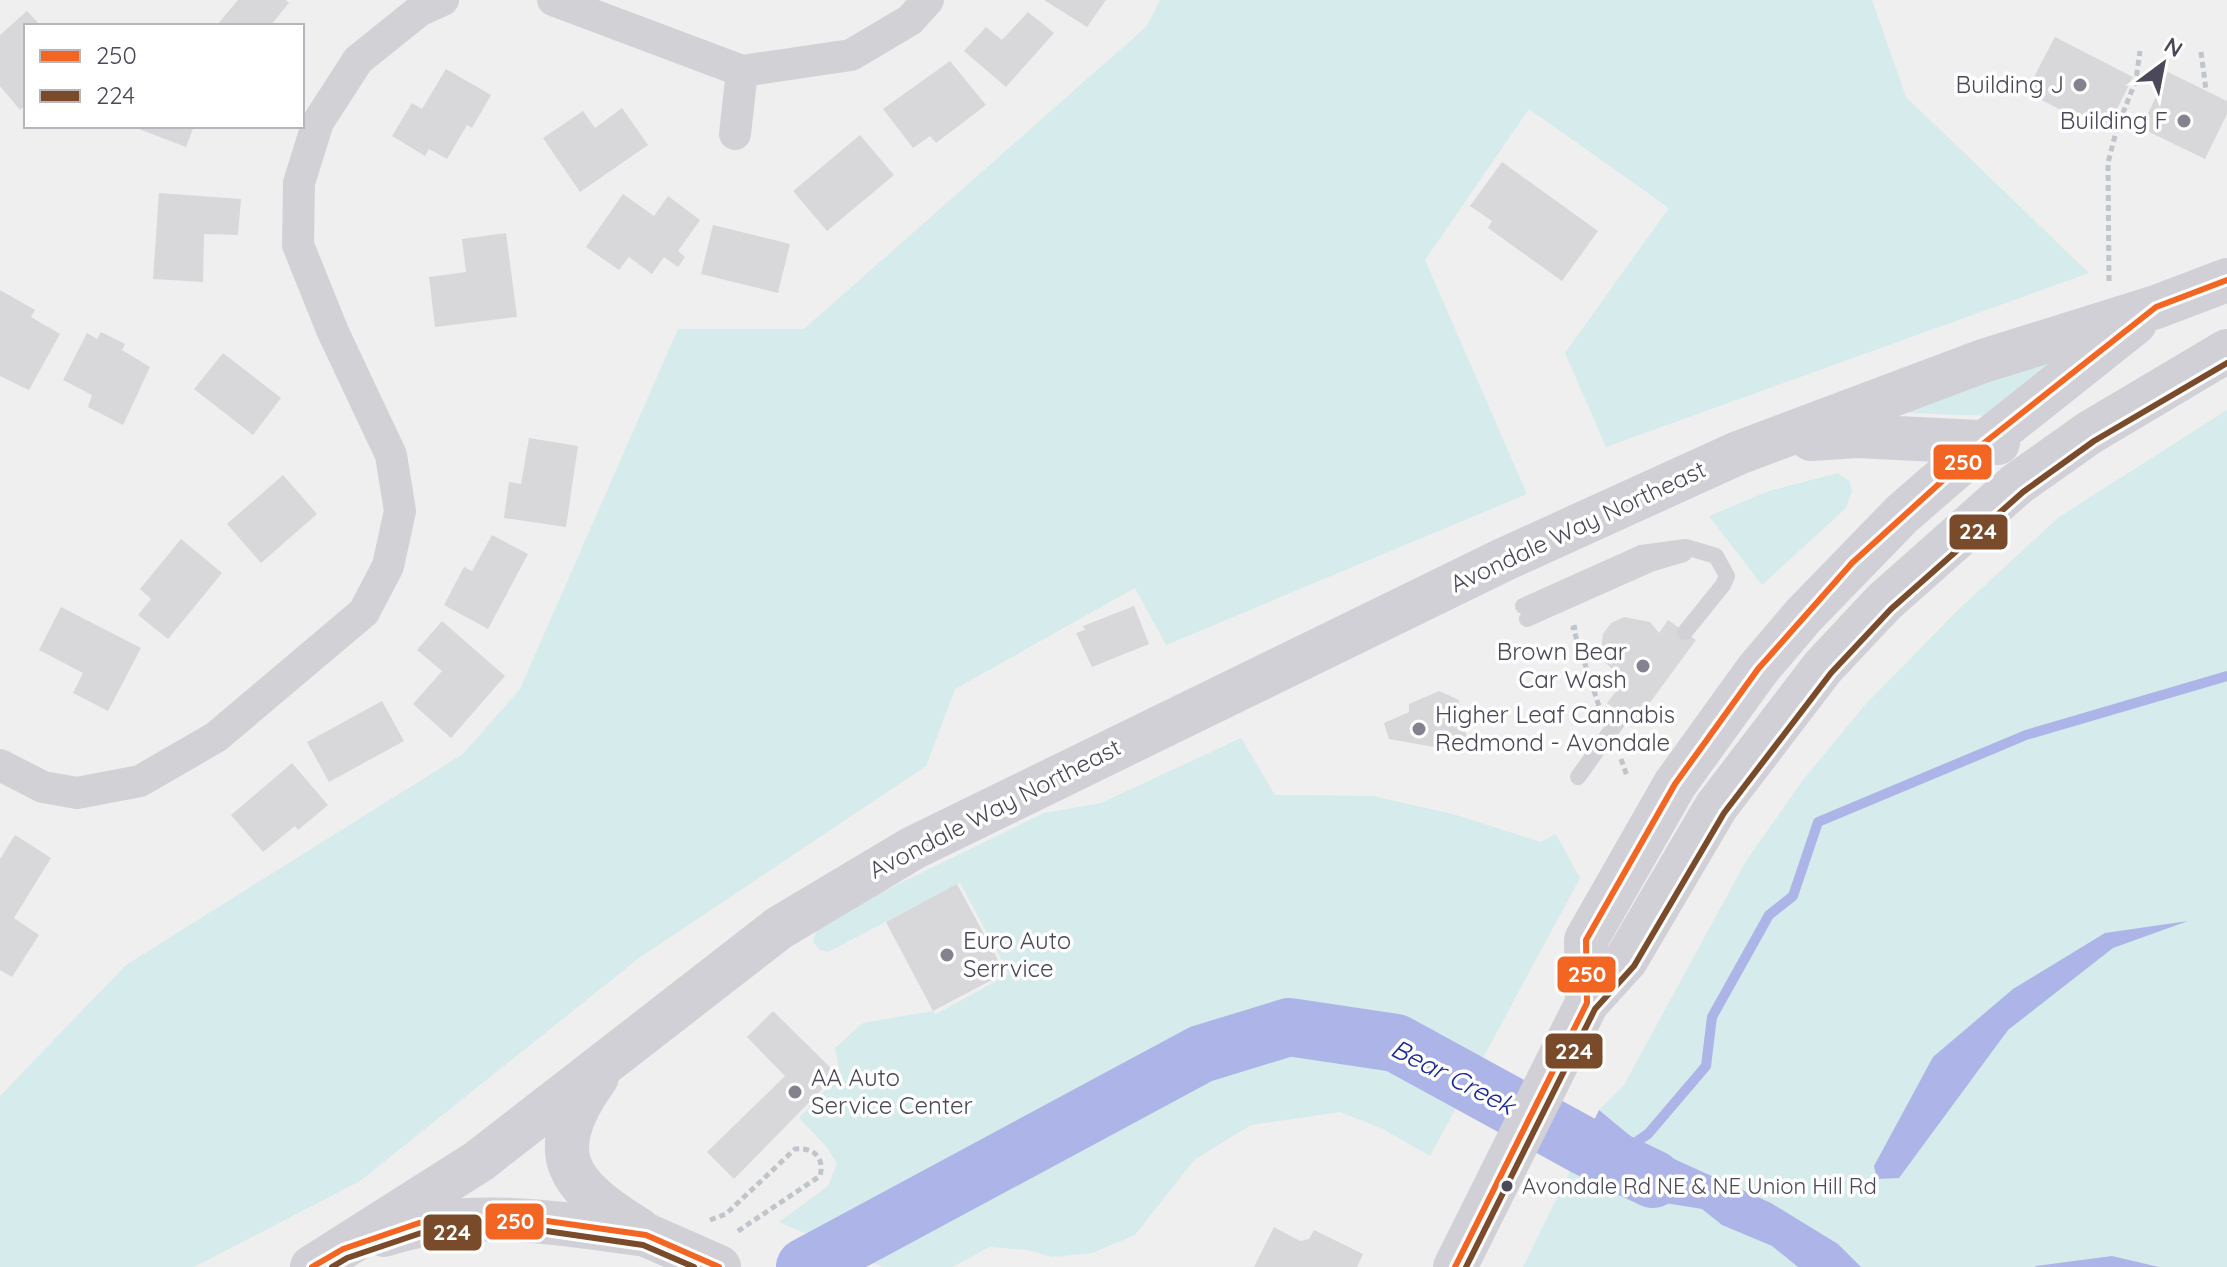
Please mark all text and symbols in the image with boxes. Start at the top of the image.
legend [24,24,304,128]
north arrow [2123,24,2203,104]
text: N [2159,31,2188,63]
text: 250 [96,40,137,70]
place label: Building J [1955,69,2064,99]
marker: Building J [2071,76,2089,94]
text: 224 [96,80,135,110]
place label: Building F [2060,105,2168,135]
marker: Building F [2175,112,2193,130]
line badge: 250 [1932,443,1993,481]
text: 250 [1944,448,1982,476]
street label: Avondale Way Northeast [1445,454,1710,599]
line badge: 224 [1948,513,2009,551]
text: 224 [1959,517,1997,545]
place label: Brown Bear Car Wash [1497,636,1627,694]
marker: Brown Bear Car Wash [1634,657,1652,675]
place label: Higher Leaf Cannabis Redmond - Avondale [1435,699,1675,757]
marker: Higher Leaf Cannabis Redmond - Avondale [1410,720,1428,738]
street label: Avondale Way Northeast [864,732,1125,885]
place label: Euro Auto Serrvice [963,925,1071,983]
marker: Euro Auto Serrvice [938,946,956,964]
line badge: 250 [1556,955,1617,994]
text: 250 [1568,960,1606,988]
water label: Bear Creek [1386,1031,1522,1123]
line badge: 224 [1544,1032,1604,1070]
text: 224 [1555,1037,1593,1065]
place label: AA Auto Service Center [811,1062,973,1120]
marker: AA Auto Service Center [786,1083,804,1101]
place label: Avondale Rd NE & NE Union Hill Rd [1522,1172,1877,1200]
marker: Avondale Rd NE & NE Union Hill Rd [1499,1178,1515,1194]
line badge: 250 [484,1202,545,1241]
text: 250 [496,1207,534,1235]
line badge: 224 [422,1213,483,1252]
text: 224 [433,1218,471,1246]

